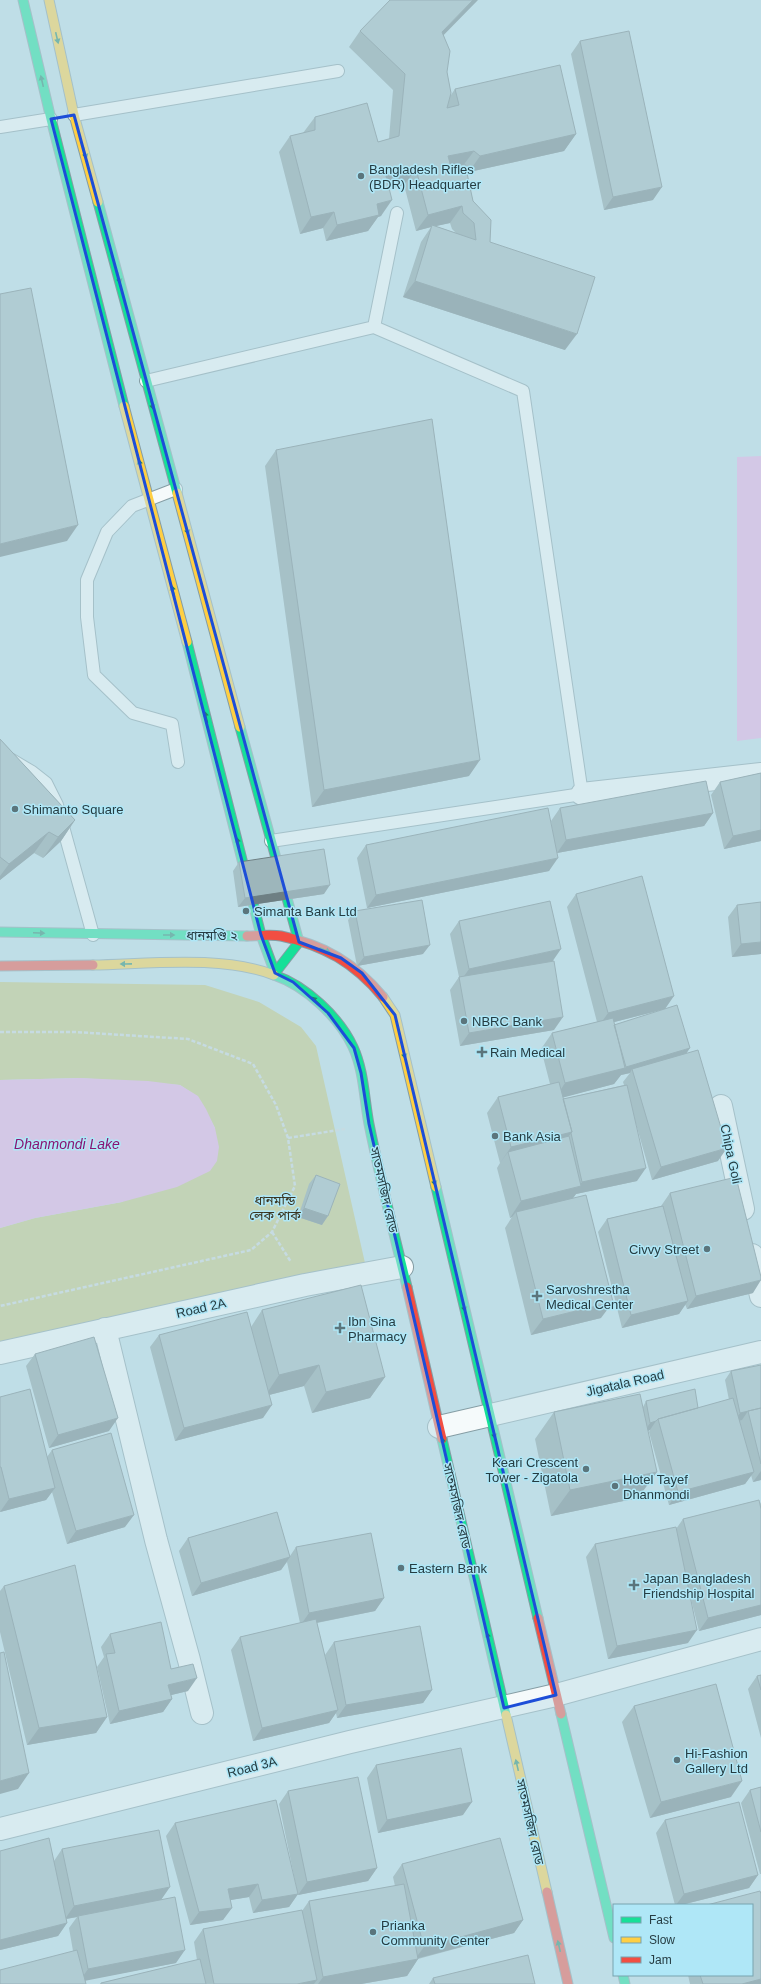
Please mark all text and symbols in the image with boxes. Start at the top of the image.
one-way arrow [55,32,61,44]
one-way arrow [39,75,45,87]
one-way arrow [82,147,88,159]
place label: Bangladesh Rifles (BDR) Headquarter [369,162,482,192]
marker: Bangladesh Rifles (BDR) Headquarter [356,171,366,181]
one-way arrow [116,272,122,284]
one-way arrow [150,398,156,410]
one-way arrow [136,459,142,472]
one-way arrow [184,523,190,535]
one-way arrow [170,585,176,597]
one-way arrow [203,710,209,723]
place label: Shimanto Square [23,802,123,817]
marker: Shimanto Square [10,804,20,814]
one-way arrow [235,837,241,849]
place label: Simanta Bank Ltd [254,904,357,919]
marker: Simanta Bank Ltd [241,906,251,916]
street label: ধানমণ্ডি ২ [186,928,238,943]
one-way arrow [33,930,46,936]
one-way arrow [163,932,176,938]
one-way arrow [319,948,331,954]
one-way arrow [119,961,132,967]
one-way arrow [311,996,321,1006]
place label: NBRC Bank [472,1014,543,1029]
marker: NBRC Bank [459,1016,469,1026]
place label: Rain Medical [490,1045,565,1060]
marker: Rain Medical [477,1047,487,1057]
one-way arrow [401,1048,407,1060]
street label: Chipa Goli [717,1123,745,1185]
place label: Bank Asia [503,1129,562,1144]
marker: Bank Asia [490,1131,500,1141]
water label: Dhanmondi Lake [14,1136,120,1152]
street label: সাতমসজিদ রোড [367,1145,401,1235]
one-way arrow [432,1174,438,1186]
park label: ধানমন্ডি লেক পার্ক [249,1193,301,1223]
place label: Civvy Street [629,1242,699,1257]
marker: Civvy Street [702,1244,712,1254]
place label: Sarvoshrestha Medical Center [546,1282,634,1312]
marker: Sarvoshrestha Medical Center [531,1290,543,1302]
street label: Road 2A [175,1295,228,1321]
one-way arrow [462,1300,468,1312]
place label: Ibn Sina Pharmacy [348,1314,407,1344]
marker: Ibn Sina Pharmacy [335,1323,345,1333]
street label: Jigatala Road [585,1367,665,1399]
one-way arrow [492,1427,498,1439]
one-way arrow [439,1437,445,1449]
place label: Keari Crescent Tower - Zigatola [486,1455,579,1485]
street label: সাতমসজিদ রোড [440,1461,474,1551]
marker: Keari Crescent Tower - Zigatola [581,1464,591,1474]
place label: Hotel Tayef Dhanmondi [623,1472,690,1502]
marker: Hotel Tayef Dhanmondi [610,1481,620,1491]
place label: Eastern Bank [409,1561,488,1576]
marker: Eastern Bank [396,1563,406,1573]
place label: Japan Bangladesh Friendship Hospital [643,1571,754,1601]
marker: Japan Bangladesh Friendship Hospital [628,1579,640,1591]
one-way arrow [484,1632,490,1644]
place label: Hi-Fashion Gallery Ltd [685,1746,748,1776]
street label: Road 3A [226,1754,279,1780]
marker: Hi-Fashion Gallery Ltd [672,1755,682,1765]
one-way arrow [514,1759,520,1771]
street label: সাতমসজিদ রোড [513,1777,547,1867]
legend [613,1904,753,1976]
text: Fast [649,1913,673,1927]
place label: Prianka Community Center [381,1918,490,1948]
marker: Prianka Community Center [368,1927,378,1937]
text: Slow [649,1933,675,1947]
one-way arrow [556,1940,562,1952]
text: Jam [649,1953,672,1967]

